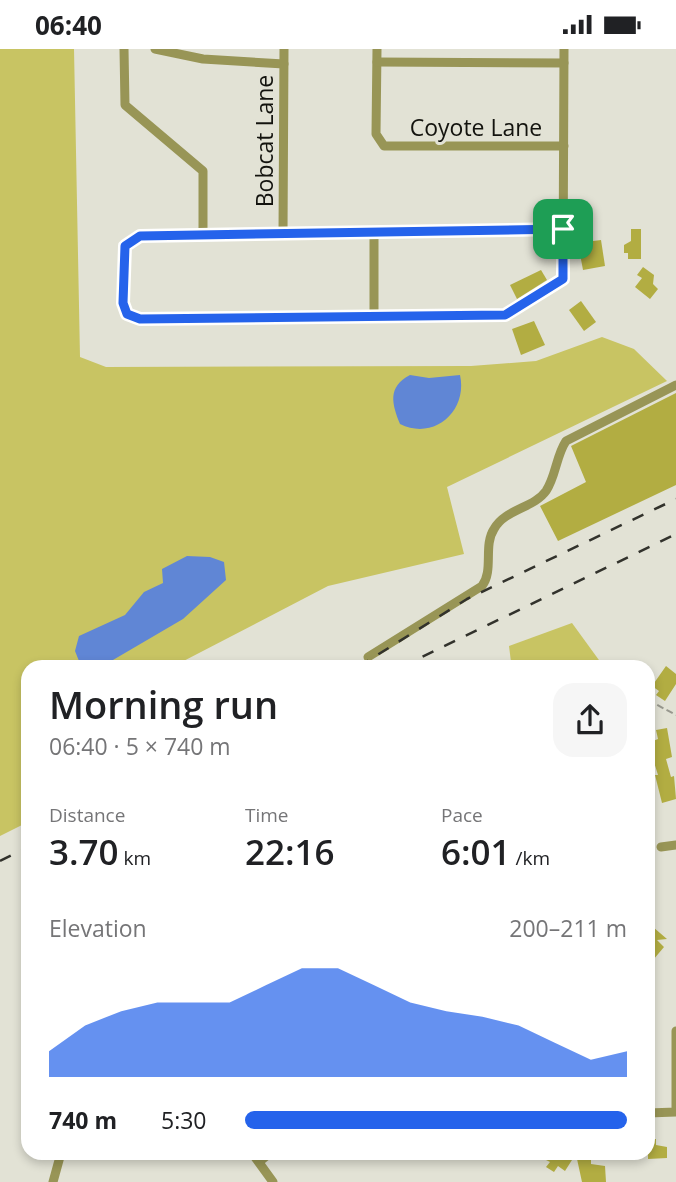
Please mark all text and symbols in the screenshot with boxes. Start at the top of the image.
text: 06:40 [35,7,102,43]
street label: Bobcat Lane [248,75,280,207]
street label: Coyote Lane [410,111,542,143]
pin [533,199,593,259]
icon: arrive [544,210,582,248]
text: Morning run [49,678,278,730]
button: share [553,683,627,757]
text: 06:40 · 5 × 740 m [49,730,231,762]
text: Distance [49,802,125,828]
text: Time [245,802,289,828]
text: Pace [441,802,483,828]
text: 3.70 [49,828,119,875]
text: 22:16 [245,828,335,875]
text: 6:01 [441,828,511,875]
text: km [119,845,151,871]
text: /km [511,845,550,871]
text: Elevation [49,912,147,944]
text: 200–211 m [509,912,627,944]
text: 740 m [49,1104,117,1136]
text: 5:30 [161,1104,207,1136]

